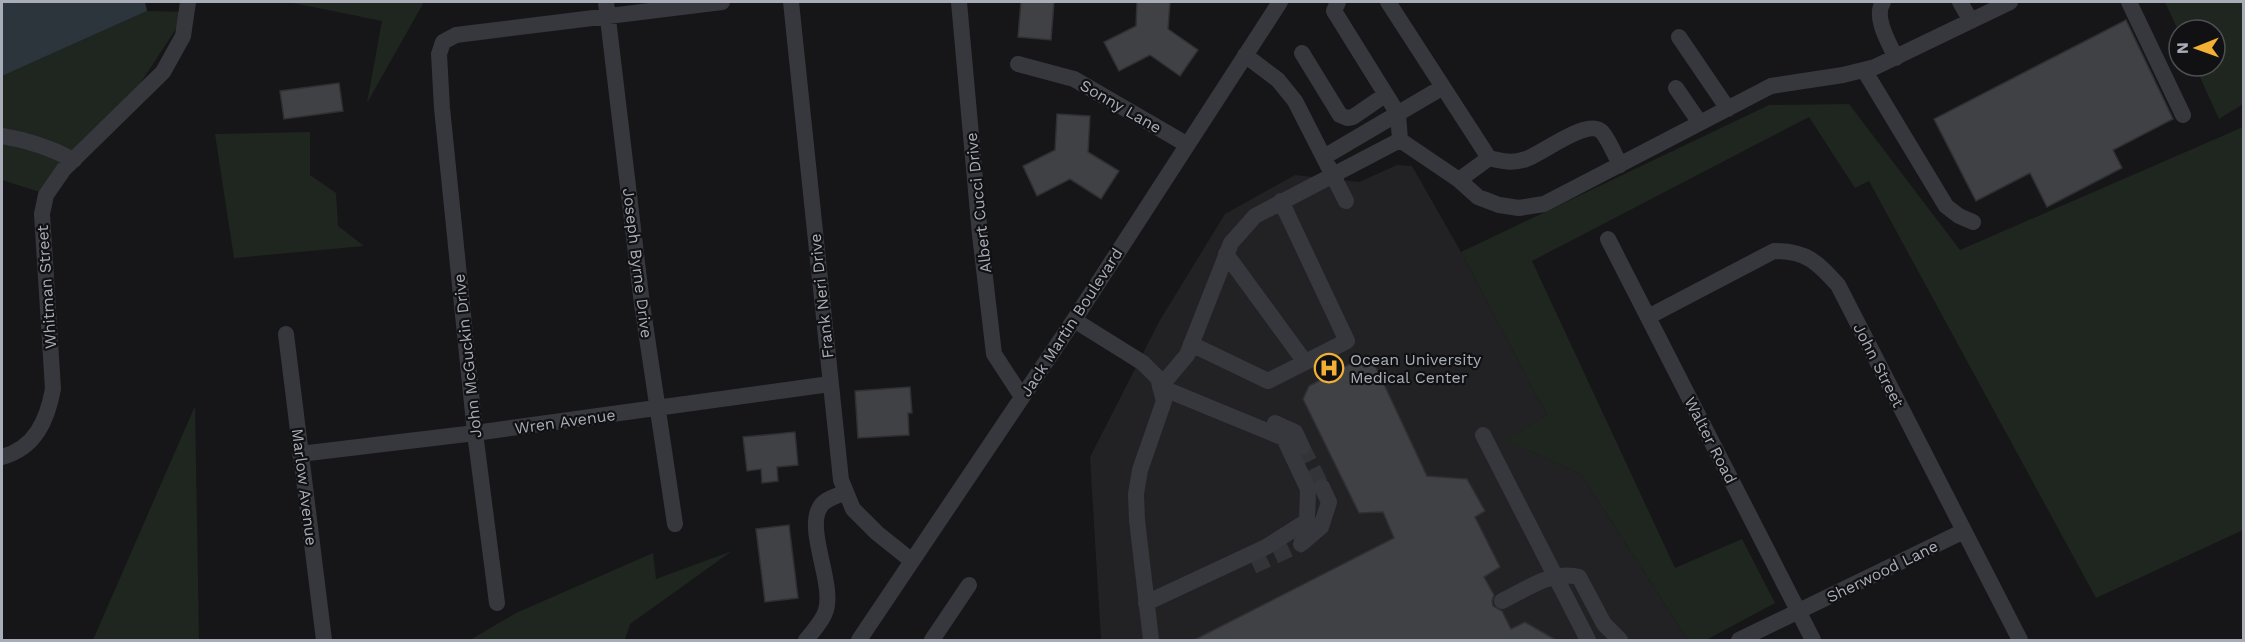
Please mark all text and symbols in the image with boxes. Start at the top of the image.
north arrow [2167,18,2227,78]
text: N [2173,42,2192,54]
street label: Sonny Lane [1077,76,1165,137]
street label: Albert Cucci Drive [962,132,995,274]
street label: Joseph Byrne Drive [619,187,656,339]
street label: Whitman Street [33,224,60,350]
street label: Frank Neri Drive [805,233,838,359]
street label: Jack Martin Boulevard [1016,244,1127,400]
street label: John McGuckin Drive [449,273,486,439]
street label: John Street [1849,320,1908,411]
place label: Ocean University Medical Center [1350,350,1482,387]
hospital icon: Ocean University Medical Center [1313,352,1345,384]
street label: Walter Road [1681,394,1741,487]
street label: Wren Avenue [513,405,617,438]
street label: Marlow Avenue [288,427,321,547]
street label: Sherwood Lane [1823,536,1941,607]

